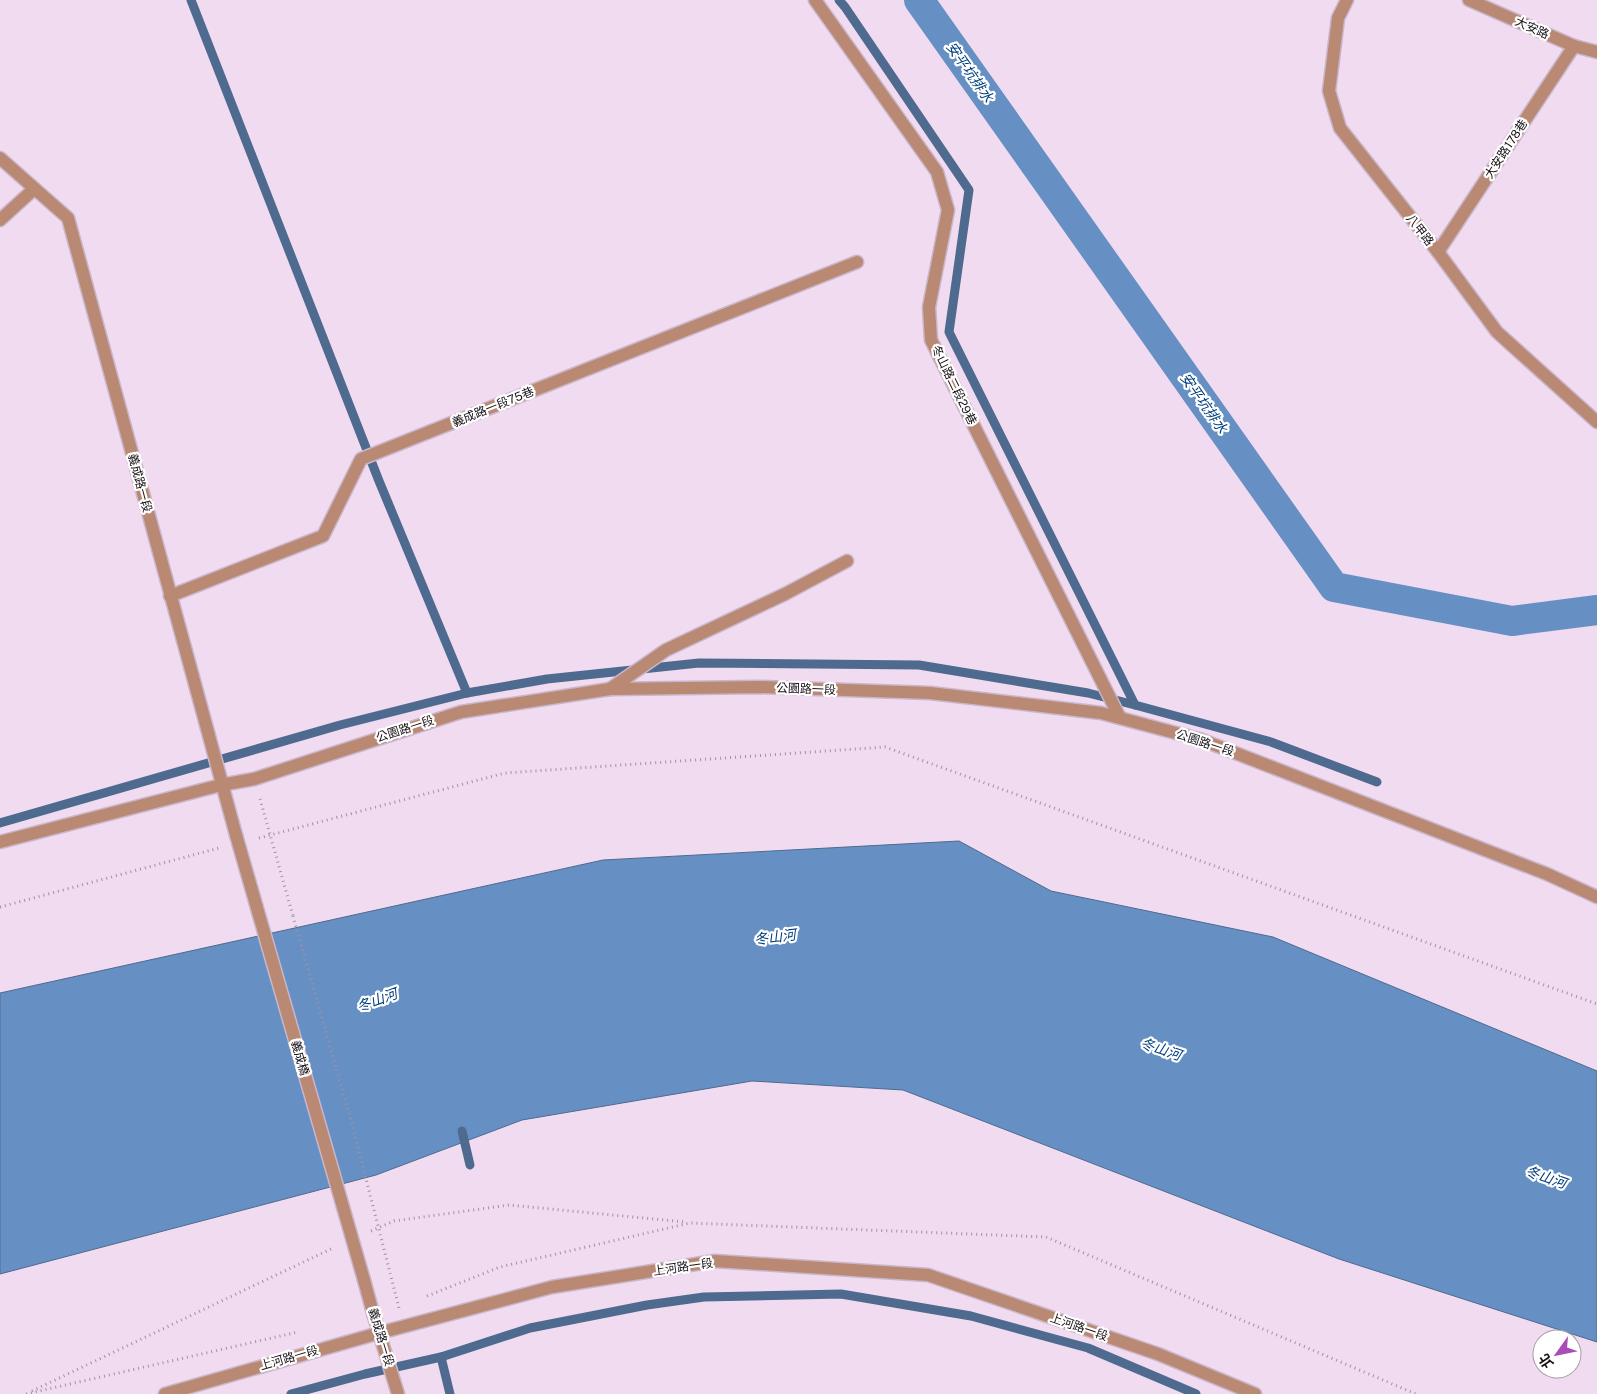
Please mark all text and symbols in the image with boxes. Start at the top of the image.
street label: 大安路 [1513,14,1551,42]
water label: 安平坑排水 [943,39,997,106]
street label: 大安路178巷 [1482,117,1530,181]
street label: 八甲路 [1403,212,1437,248]
street label: 冬山路二段29巷 [929,343,979,427]
water label: 安平坑排水 [1177,370,1231,437]
street label: 義成路一段75巷 [450,384,536,430]
street label: 義成路一段 [125,452,155,514]
street label: 公園路一段 [776,681,836,697]
street label: 公園路一段 [374,713,436,745]
street label: 公園路一段 [1174,727,1236,759]
water label: 冬山河 [753,926,800,947]
water label: 冬山河 [355,984,402,1015]
water label: 冬山河 [1139,1035,1186,1064]
street label: 義成橋 [288,1039,312,1077]
water label: 冬山河 [1524,1163,1571,1192]
street label: 上河路一段 [652,1256,714,1278]
street label: 義成路一段 [366,1306,396,1368]
street label: 上河路一段 [1048,1311,1110,1343]
north arrow [1532,1329,1582,1379]
street label: 上河路一段 [258,1343,320,1373]
text: 北 [1536,1351,1557,1371]

